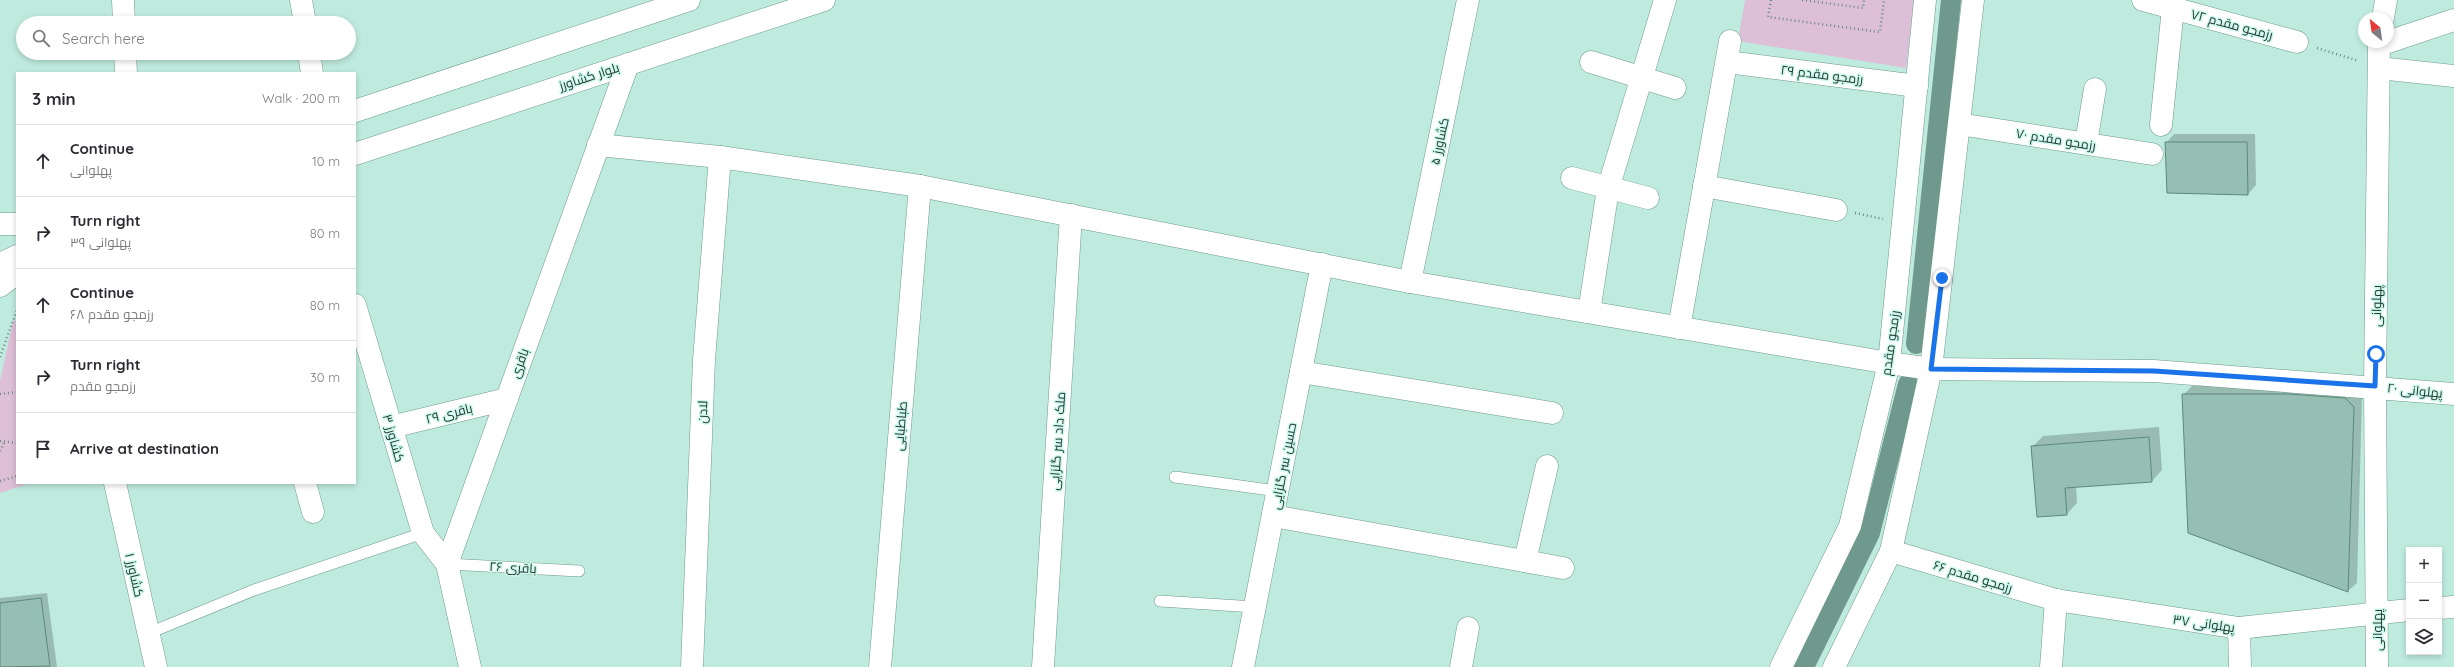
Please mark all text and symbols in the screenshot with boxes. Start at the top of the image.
street label: رزمجو مقدم ۷۲ [2189,5,2275,45]
north arrow [2358,12,2394,48]
search box [16,16,356,60]
icon: search [30,27,52,49]
text: Search here [62,29,145,48]
street label: بلوار کشاورز [556,59,621,94]
street label: رزمجو مقدم ۲۹ [1780,61,1864,89]
text: 3 min [32,88,76,109]
text: Walk · 200 m [262,90,340,106]
street label: کشاورز ۵ [1426,116,1452,166]
street label: رزمجو مقدم ۷۰ [2015,125,2097,155]
text: Continue [70,139,134,158]
icon: ahead [32,150,54,172]
text: 10 m [312,153,340,169]
text: پهلوانی [70,162,112,178]
text: Turn right [70,211,141,230]
icon: right [32,222,54,244]
text: 80 m [310,225,340,241]
text: پهلوانی ۳۹ [70,234,131,250]
route end [1933,269,1951,287]
text: Continue [70,283,134,302]
street label: پهلوانی [2368,284,2386,327]
icon: ahead [32,294,54,316]
text: 80 m [310,297,340,313]
text: رزمجو مقدم ۶۸ [70,306,154,322]
street label: رزمجو مقدم [1877,309,1904,377]
route start [2367,345,2385,363]
street label: باقری [506,346,532,380]
text: Turn right [70,355,141,374]
icon: right [32,366,54,388]
text: 30 m [310,369,340,385]
text: رزمجو مقدم [70,378,136,394]
street label: پهلوانی ۲۰ [2386,379,2444,403]
street label: ملک داد سر گلزایی [1046,391,1068,491]
street label: باقری ۲۹ [424,399,474,427]
street label: لادن [694,400,710,424]
street label: طباطبایی [890,401,910,451]
street label: کشاورز ۳ [379,412,409,464]
street label: حسین سر گلزایی [1267,421,1299,511]
icon: arrive [32,438,54,460]
text: Arrive at destination [70,439,219,458]
map controls [2406,547,2442,655]
button: + [2406,547,2442,583]
street label: کشاورز ۱ [122,551,148,599]
street label: رزمجو مقدم ۶۶ [1931,556,2014,598]
street label: باقری ۲۶ [489,558,537,576]
button: − [2406,583,2442,619]
street label: پهلوانی [2369,608,2387,651]
street label: پهلوانی ۳۷ [2172,611,2237,637]
button: layers [2406,619,2442,655]

